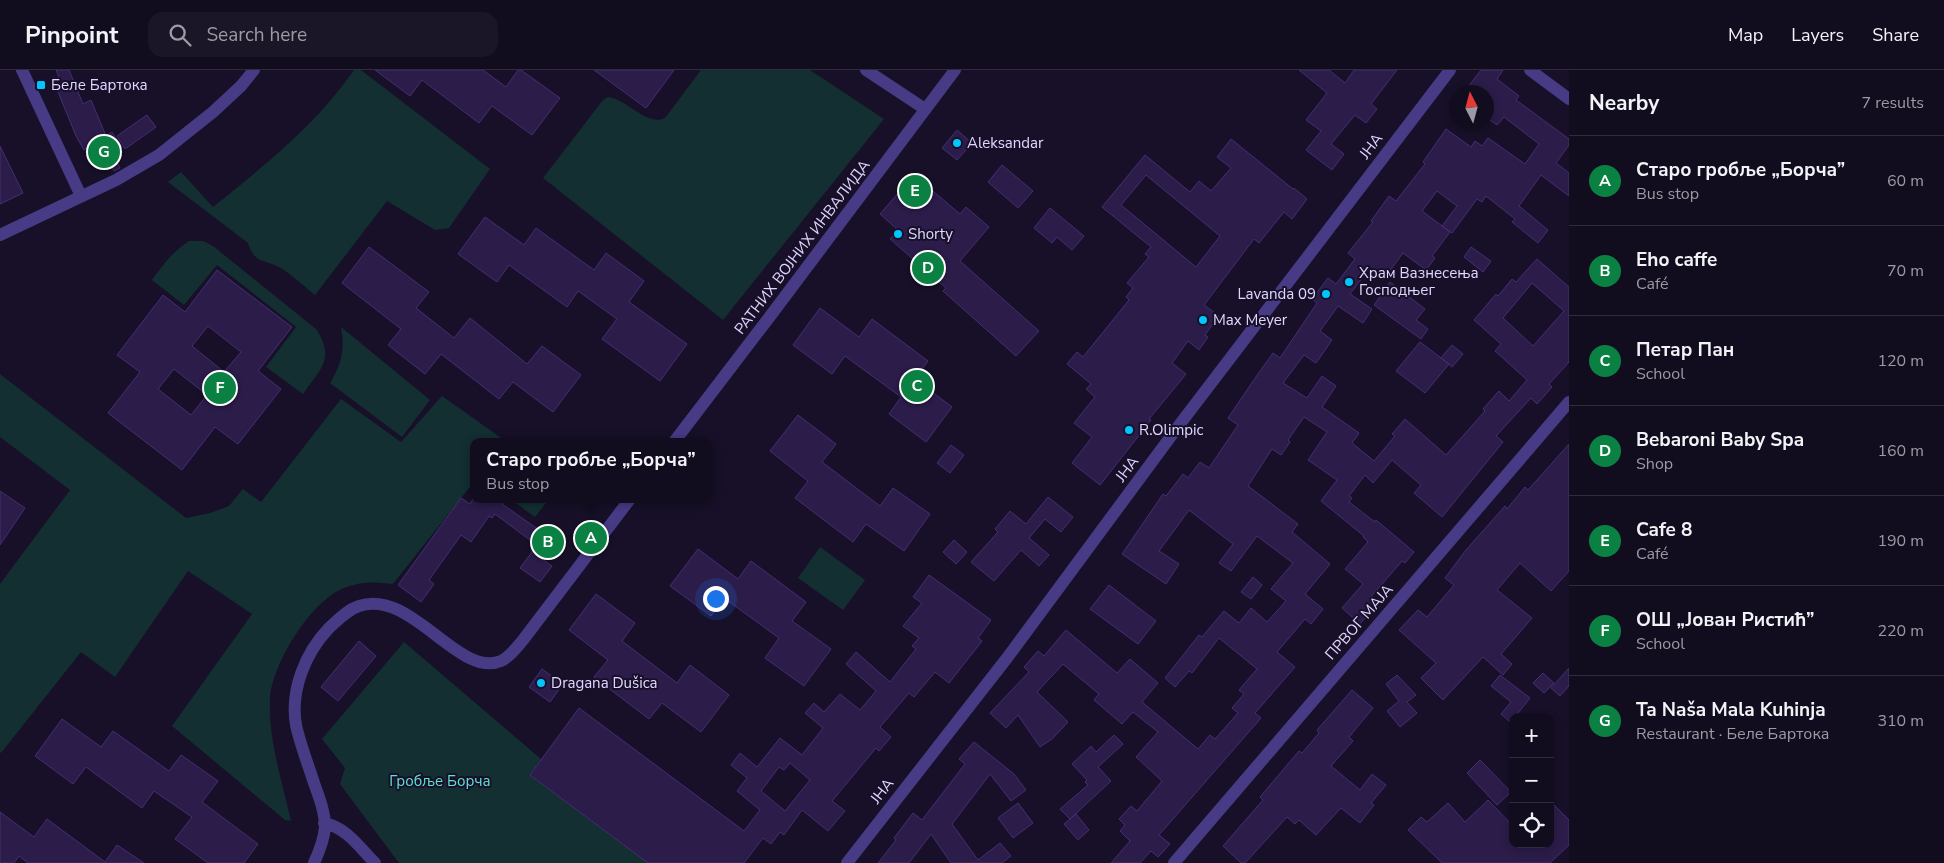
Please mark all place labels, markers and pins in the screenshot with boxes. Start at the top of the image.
place label: Беле Бартока [51,75,148,95]
marker: Беле Бартока [35,79,47,91]
pin: G [88,133,120,171]
place label: Aleksandar [967,133,1044,153]
marker: Aleksandar [951,137,963,149]
pin: E [899,172,931,210]
place label: Shorty [908,224,953,244]
marker: Shorty [892,228,904,240]
pin: D [912,249,944,287]
place label: Храм Вазнесења Господњег [1359,263,1479,300]
marker: Храм Вазнесења Господњег [1343,276,1355,288]
place label: Lavanda 09 [1237,284,1316,304]
marker: Lavanda 09 [1320,288,1332,300]
place label: Max Meyer [1213,310,1288,330]
marker: Max Meyer [1197,314,1209,326]
pin: C [901,367,933,405]
pin: F [204,369,236,407]
place label: R.Olimpic [1139,420,1203,440]
marker: R.Olimpic [1123,424,1135,436]
pin: A [575,519,607,557]
pin: B [532,523,564,561]
place label: Dragana Dušica [551,673,658,693]
marker: Dragana Dušica [535,677,547,689]

